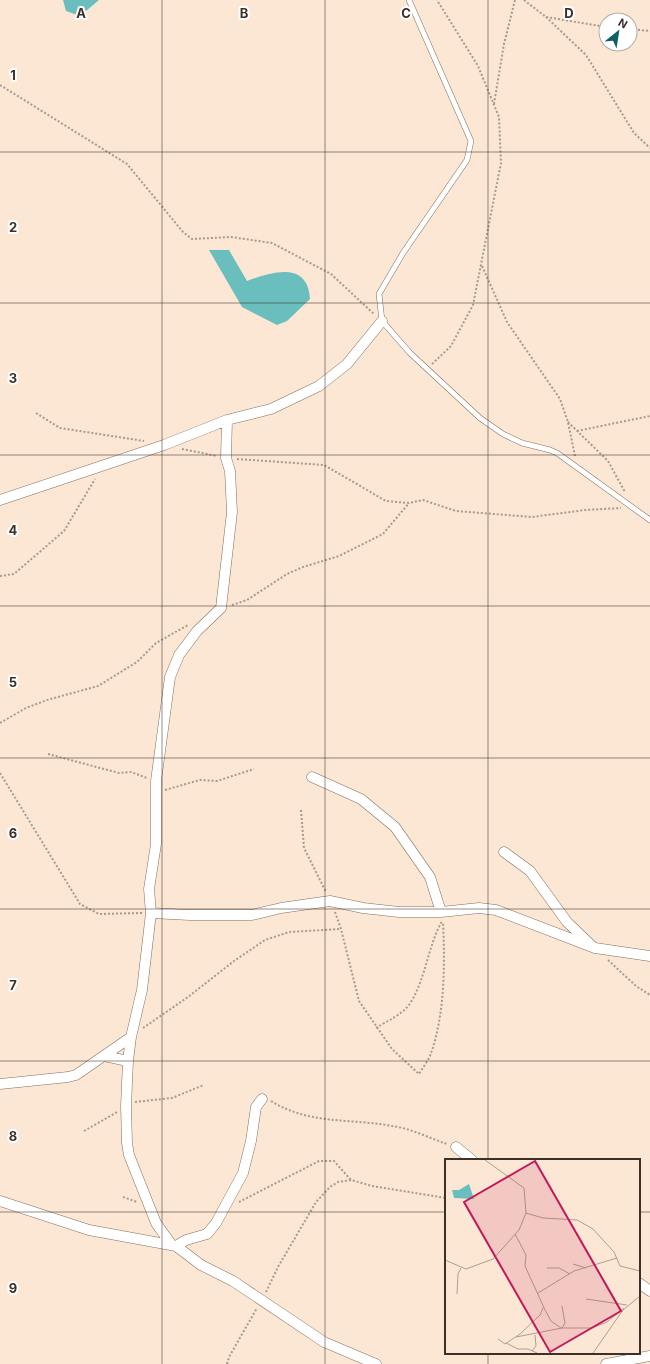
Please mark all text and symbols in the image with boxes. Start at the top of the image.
text: A [76,5,86,21]
text: B [240,5,249,21]
text: C [401,5,411,21]
text: D [564,5,574,21]
north arrow [598,12,638,52]
text: N [616,15,630,31]
text: 1 [10,67,16,83]
text: 2 [9,219,17,235]
text: 3 [9,370,17,386]
text: 4 [9,522,18,538]
text: 5 [9,674,17,690]
text: 6 [9,825,17,841]
text: 7 [9,977,17,993]
text: 8 [9,1128,17,1144]
inset map [445,1159,640,1354]
text: 9 [9,1280,17,1296]

